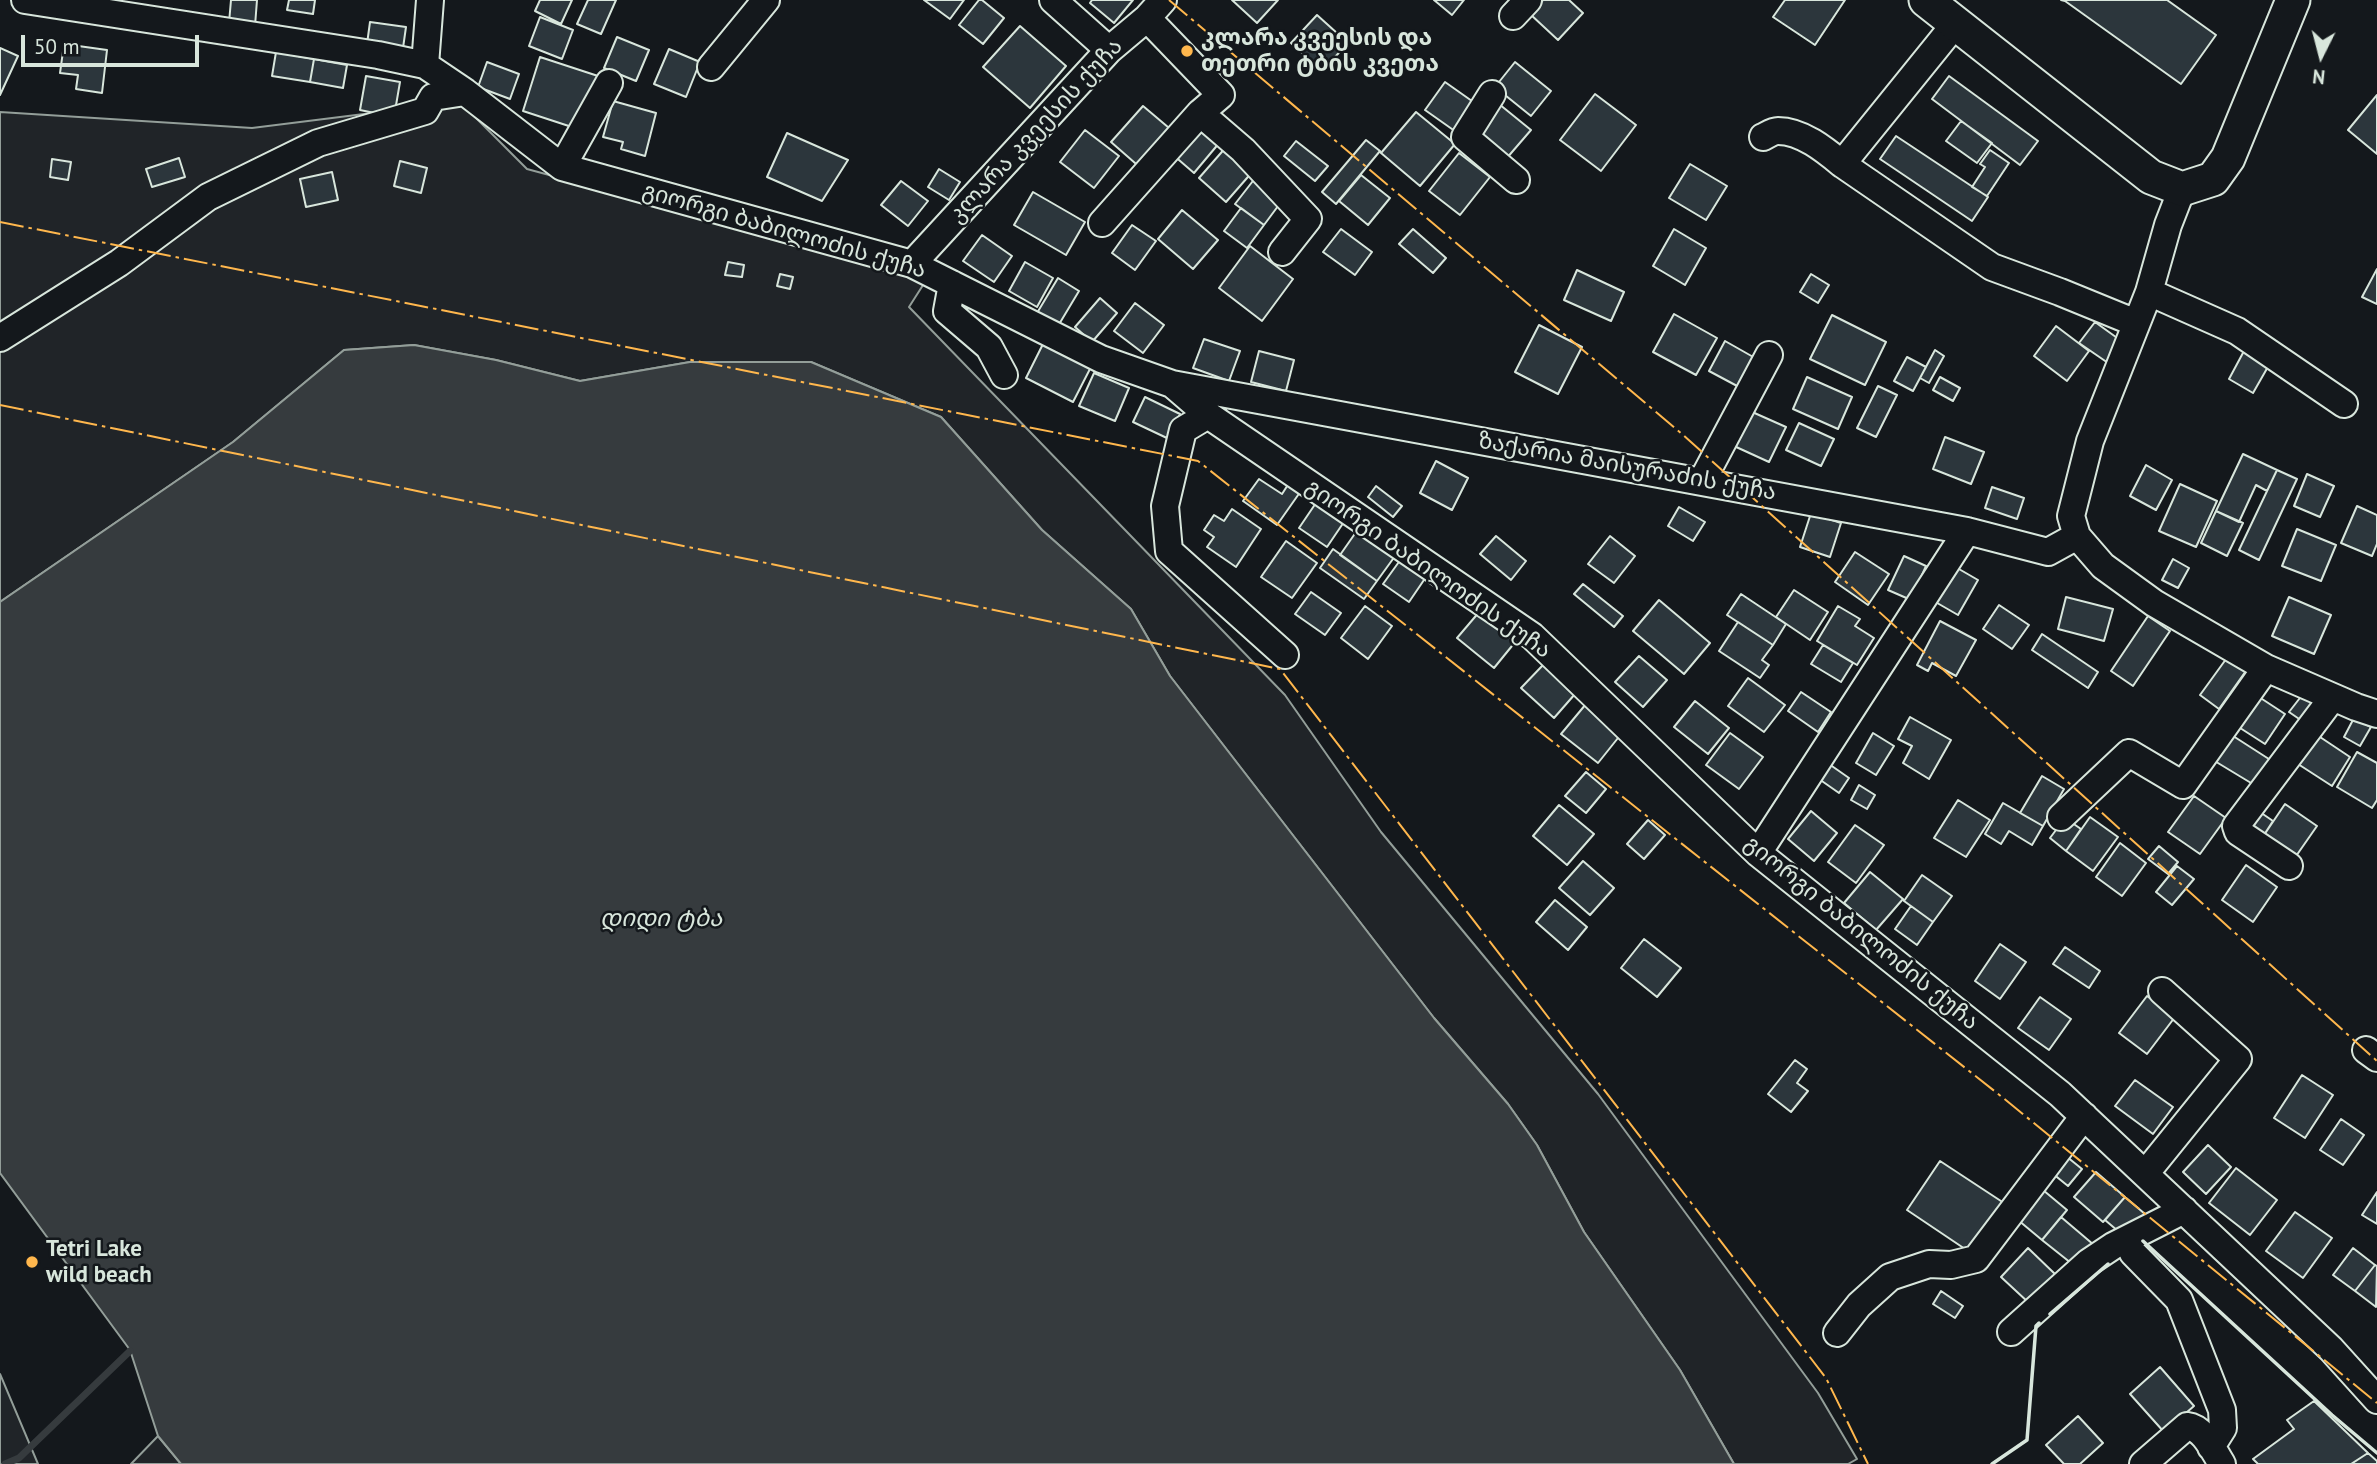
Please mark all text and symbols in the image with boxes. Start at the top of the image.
scale bar [24,21,203,65]
north arrow [2286,21,2356,91]
place label: კლარა კვეესის და თეთრი ტბის კვეთა [1201,24,1439,78]
text: 50 m [34,33,80,60]
street label: კლარა კვეესის ქუჩა [943,33,1129,229]
marker: კლარა კვეესის და თეთრი ტბის კვეთა [1179,43,1195,59]
text: N [2311,64,2326,89]
street label: გიორგი ბაბილოძის ქუჩა [639,177,929,285]
street label: ზაქარია მაისურაძის ქუჩა [1476,427,1778,507]
street label: გიორგი ბაბილოძის ქუჩა [1300,473,1556,665]
street label: გიორგი ბაბილოძის ქუჩა [1738,830,1984,1036]
water label: დიდი ტბა [600,905,722,933]
place label: Tetri Lake wild beach [46,1235,152,1289]
marker: Tetri Lake wild beach [24,1254,40,1270]

